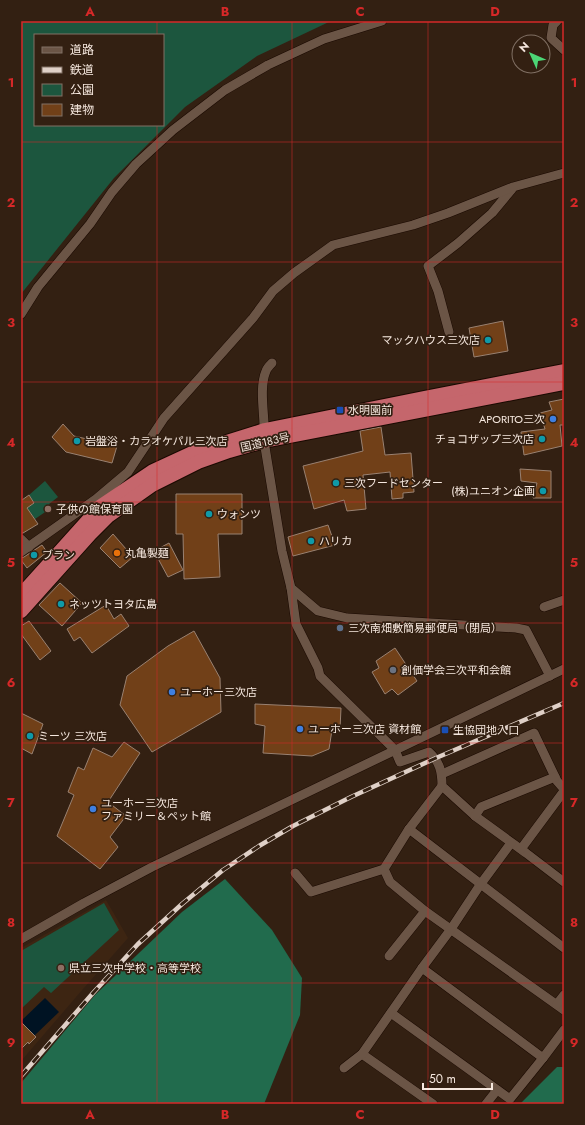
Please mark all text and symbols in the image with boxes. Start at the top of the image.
text: A [84,2,95,21]
text: B [221,2,230,21]
text: C [355,2,365,21]
text: D [490,2,500,21]
legend [34,34,164,126]
north arrow [511,34,551,74]
text: N [515,38,533,56]
text: 道路 [70,41,94,59]
text: 鉄道 [70,61,94,79]
text: 1 [8,73,14,92]
text: 1 [571,73,577,92]
text: 公園 [70,81,94,99]
text: 建物 [70,101,94,119]
text: 2 [7,193,15,212]
text: 2 [570,193,578,212]
text: 3 [7,313,15,332]
text: 3 [570,313,578,332]
place label: マックハウス三次店 [382,332,480,348]
marker: マックハウス三次店 [483,335,493,345]
place label: 水明園前 [348,402,392,418]
marker: 水明園前 [335,405,345,415]
place label: APORITO三次 [479,411,545,427]
marker: APORITO三次 [548,414,558,424]
street label: 国道183号 [239,429,291,455]
place label: チョコザップ三次店 [435,431,534,447]
text: 4 [6,433,16,452]
place label: 岩盤浴・カラオケパル三次店 [85,433,228,449]
text: 4 [569,433,579,452]
marker: チョコザップ三次店 [537,434,547,444]
marker: 岩盤浴・カラオケパル三次店 [72,436,82,446]
place label: 三次フードセンター [344,475,443,491]
marker: 三次フードセンター [331,478,341,488]
place label: (株)ユニオン企画 [451,483,535,499]
marker: (株)ユニオン企画 [538,486,548,496]
place label: 子供の館保育園 [56,501,133,517]
marker: 子供の館保育園 [43,504,53,514]
place label: ウォンツ [217,506,261,522]
marker: ウォンツ [204,509,214,519]
place label: ハリカ [319,533,352,549]
marker: ハリカ [306,536,316,546]
place label: 丸亀製麺 [125,545,169,561]
place label: ブラン [42,547,75,563]
marker: 丸亀製麺 [112,548,122,558]
marker: ブラン [29,550,39,560]
text: 5 [7,553,15,572]
text: 5 [570,553,578,572]
place label: ネッツトヨタ広島 [69,596,157,612]
marker: ネッツトヨタ広島 [56,599,66,609]
place label: 三次南畑敷簡易郵便局（閉局） [348,620,502,636]
marker: 三次南畑敷簡易郵便局（閉局） [335,623,345,633]
place label: 創価学会三次平和会館 [401,662,511,678]
marker: 創価学会三次平和会館 [388,665,398,675]
text: 6 [7,673,16,692]
text: 6 [570,673,579,692]
place label: ユーホー三次店 [180,684,257,700]
marker: ユーホー三次店 [167,687,177,697]
place label: ユーホー三次店 資材館 [308,721,421,737]
place label: 生協団地入口 [453,722,519,738]
marker: ユーホー三次店 資材館 [295,724,305,734]
marker: 生協団地入口 [440,725,450,735]
place label: ミーツ 三次店 [38,728,107,744]
marker: ミーツ 三次店 [25,731,35,741]
text: 7 [7,793,15,812]
text: 7 [570,793,578,812]
place label: ユーホー三次店 ファミリー＆ペット館 [101,795,211,824]
marker: ユーホー三次店 ファミリー＆ペット館 [88,804,98,814]
text: 8 [7,913,15,932]
text: 8 [570,913,578,932]
place label: 県立三次中学校・高等学校 [69,960,201,976]
marker: 県立三次中学校・高等学校 [56,963,66,973]
text: 9 [7,1033,16,1052]
text: 9 [570,1033,579,1052]
scale bar [423,1065,492,1091]
text: 50 m [429,1070,456,1088]
text: A [84,1105,95,1124]
text: B [221,1105,230,1124]
text: C [355,1105,365,1124]
text: D [490,1105,500,1124]

